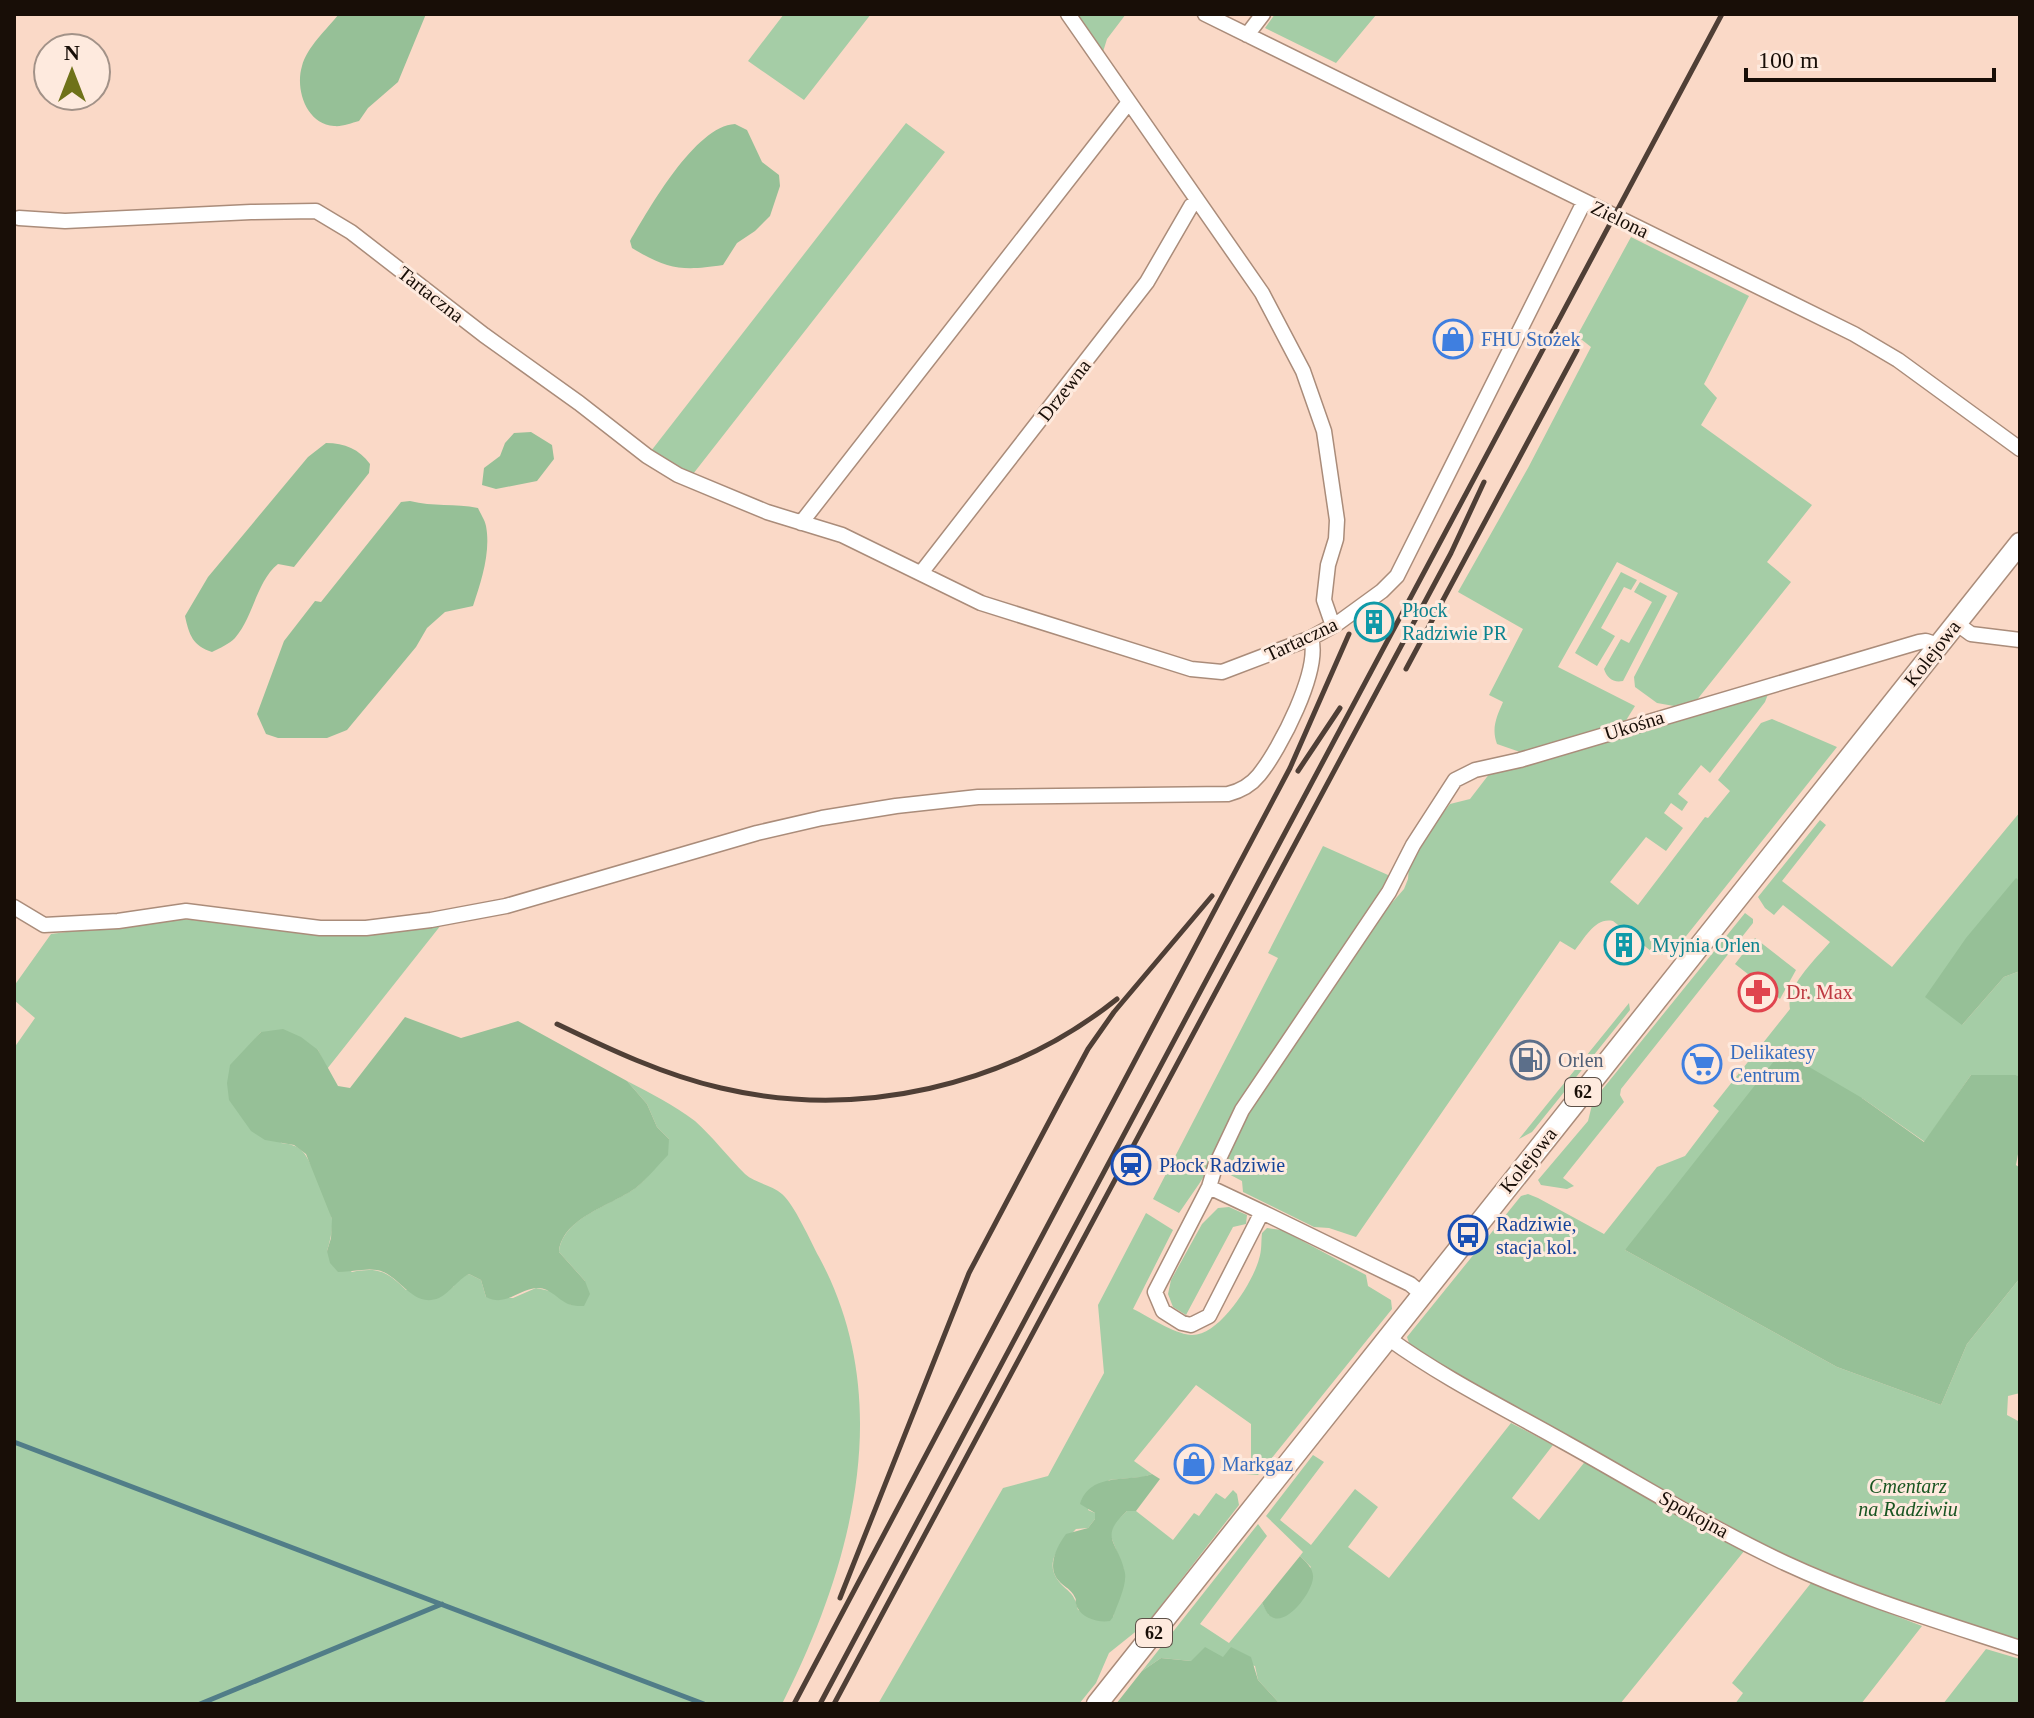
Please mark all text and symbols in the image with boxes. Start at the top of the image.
north arrow [32,32,112,112]
scale bar [1746,32,1994,82]
text: N [64,40,80,65]
text: 100 m [1758,47,1819,73]
street label: Zielona [1588,196,1652,242]
street label: Tartaczna [394,261,468,327]
shop icon: FHU Stożek [1432,318,1474,360]
place label: FHU Stożek [1481,328,1580,350]
street label: Drzewna [1033,355,1095,425]
place label: Płock Radziwie PR [1402,599,1508,644]
building icon: Płock Radziwie PR [1353,601,1395,643]
street label: Tartaczna [1261,613,1341,665]
street label: Kolejowa [1899,615,1965,691]
street label: Ukośna [1602,706,1667,744]
building icon: Myjnia Orlen [1603,924,1645,966]
place label: Myjnia Orlen [1652,934,1760,957]
pharmacy icon: Dr. Max [1737,971,1779,1013]
place label: Dr. Max [1786,981,1853,1003]
fuel station icon: Orlen [1509,1039,1551,1081]
place label: Delikatesy Centrum [1730,1041,1816,1086]
supermarket icon: Delikatesy Centrum [1681,1043,1723,1085]
place label: Orlen [1558,1049,1604,1071]
road number: 62 [1565,1078,1601,1106]
street label: Kolejowa [1495,1123,1562,1198]
station icon: Płock Radziwie [1110,1144,1152,1186]
place label: Płock Radziwie [1159,1154,1285,1176]
place label: Radziwie, stacja kol. [1496,1213,1577,1259]
bus stop icon: Radziwie, stacja kol. [1447,1214,1489,1256]
shop icon: Markgaz [1173,1443,1215,1485]
place label: Markgaz [1222,1453,1293,1476]
park label: Cmentarz na Radziwiu [1858,1475,1958,1520]
street label: Spokojna [1655,1486,1732,1543]
road number: 62 [1136,1619,1172,1647]

